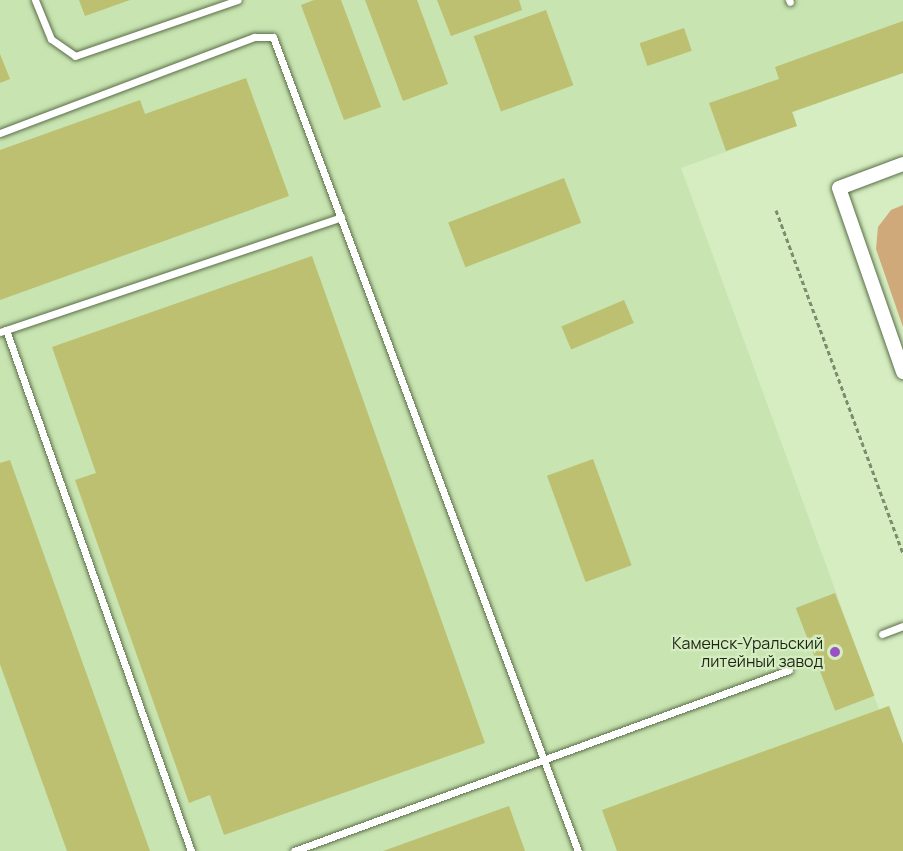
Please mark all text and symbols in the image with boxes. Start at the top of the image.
place label: Каменск-Уральский литейный завод [672,633,823,671]
marker: Каменск-Уральский литейный завод [828,645,842,659]

